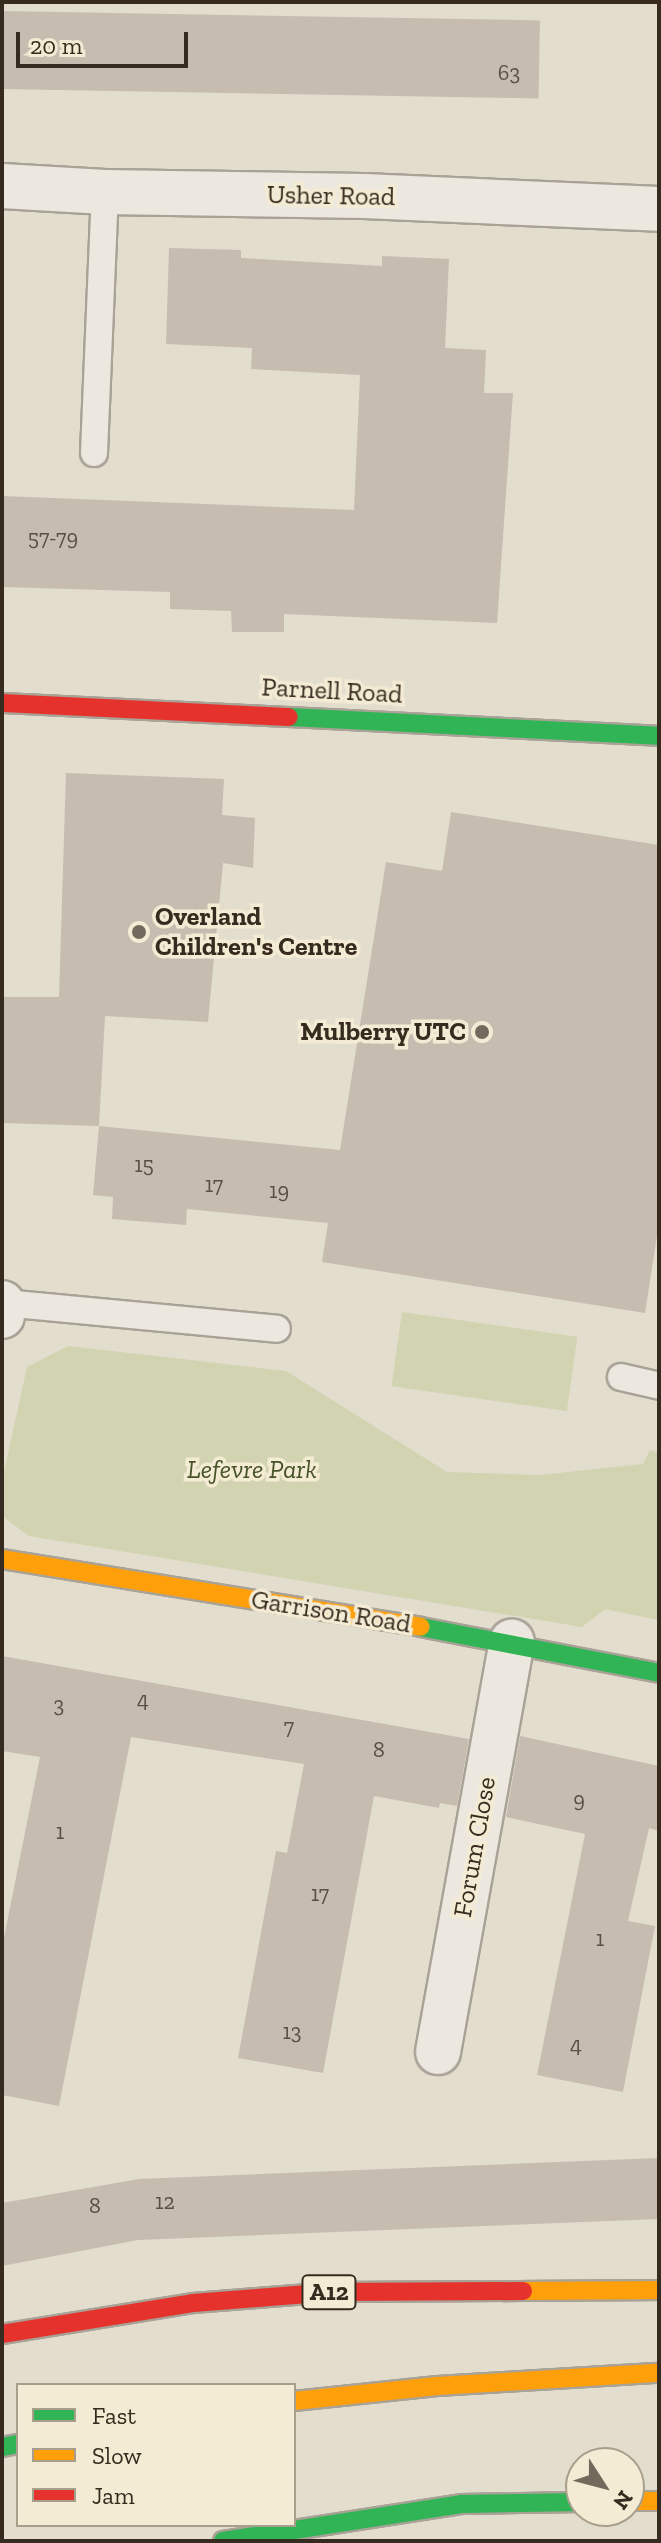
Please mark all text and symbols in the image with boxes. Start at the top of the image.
scale bar [20,16,192,66]
text: 20 m [30,31,82,60]
house number: 63 [498,60,520,86]
street label: Usher Road [266,179,396,213]
house number: 57-79 [28,525,78,551]
street label: Parnell Road [261,672,403,710]
place label: Overland Children's Centre [155,901,357,962]
marker: Overland Children's Centre [130,923,148,941]
place label: Mulberry UTC [300,1016,466,1048]
marker: Mulberry UTC [473,1023,491,1041]
house number: 15 [134,1152,154,1178]
house number: 17 [205,1172,223,1198]
house number: 19 [269,1178,289,1204]
park label: Lefevre Park [187,1454,317,1486]
street label: Garrison Road [249,1584,413,1640]
house number: 4 [137,1687,149,1713]
house number: 3 [54,1692,64,1718]
house number: 7 [284,1714,294,1740]
house number: 8 [373,1737,385,1763]
street label: Forum Close [447,1774,503,1920]
house number: 9 [573,1787,585,1813]
house number: 1 [56,1819,64,1845]
house number: 17 [311,1881,329,1907]
house number: 1 [596,1926,604,1952]
house number: 13 [282,2019,302,2045]
house number: 4 [570,2032,582,2058]
house number: 12 [155,2189,175,2215]
house number: 8 [89,2193,101,2219]
road number: A12 [301,2272,357,2312]
legend [16,2383,296,2527]
text: Fast [92,2401,136,2430]
text: Slow [92,2441,142,2470]
north arrow [565,2447,645,2527]
text: Jam [92,2481,135,2510]
text: N [607,2486,639,2515]

